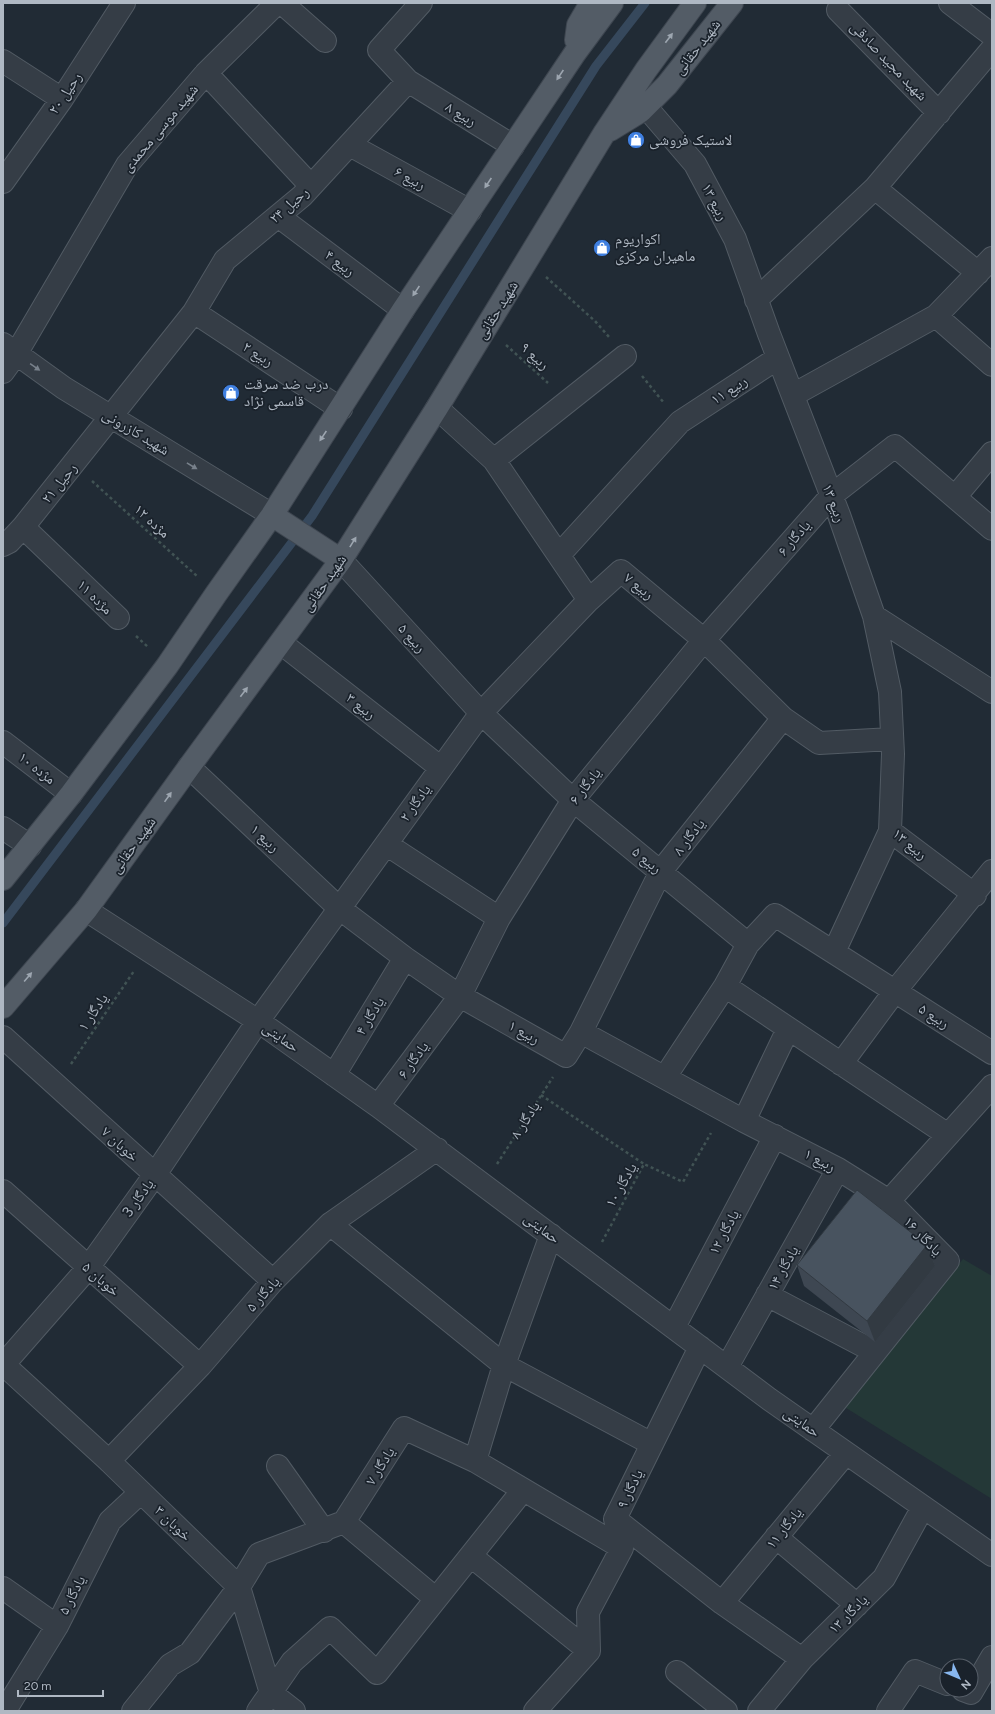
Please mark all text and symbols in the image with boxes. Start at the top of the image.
street label: شهید حقانی [670,16,725,79]
street label: شهید مجید صادقی [846,18,931,105]
one-way arrow [665,33,673,44]
street label: رحیل ۲۰ [44,68,86,118]
one-way arrow [556,69,564,80]
street label: شهید موسی محمدی [118,80,203,176]
street label: ربیع ۸ [442,98,480,131]
shop icon: لاستیک فروشی [626,130,646,150]
place label: لاستیک فروشی [649,131,732,150]
street label: ربیع ۶ [391,162,429,195]
one-way arrow [484,178,492,188]
street label: ربیع ۱۳ [697,180,732,224]
street label: رحیل ۲۴ [265,183,313,228]
place label: اکواریوم ماهیران مرکزی [615,230,695,266]
shop icon: اکواریوم ماهیران مرکزی [592,238,612,258]
street label: ربیع ۴ [321,246,359,281]
street label: شهید حقانی [472,277,523,343]
one-way arrow [412,286,420,296]
street label: ربیع ۲ [239,337,277,371]
street label: ربیع ۹ [516,338,553,375]
one-way arrow [29,363,40,371]
street label: ربیع ۱۱ [707,372,751,409]
place label: درب ضد سرقت قاسمی نژاد [244,375,328,411]
shop icon: درب ضد سرقت قاسمی نژاد [221,383,241,403]
street label: شهید کازرونی [99,405,173,460]
one-way arrow [319,431,327,441]
street label: رحیل ۲۱ [37,459,82,507]
one-way arrow [186,462,198,469]
street label: ربیع ۱۳ [818,481,850,525]
street label: مژده ۱۲ [130,500,174,542]
street label: یادگار ۶ [774,516,815,560]
one-way arrow [349,537,357,547]
street label: شهید حقانی [298,551,351,616]
street label: ربیع ۷ [620,569,658,604]
street label: مژده ۱۱ [73,576,117,618]
street label: ربیع ۵ [394,620,430,657]
one-way arrow [240,687,249,698]
street label: ربیع ۳ [342,689,380,724]
street label: مژده ۱۰ [15,748,59,788]
street label: یادگار ۶ [565,764,605,808]
street label: یادگار ۲ [396,781,435,825]
one-way arrow [164,792,172,803]
street label: شهید حقانی [107,813,160,877]
street label: یادگار ۸ [669,815,709,859]
street label: ربیع ۱ [246,820,283,857]
street label: ربیع ۱۳ [888,824,931,865]
street label: ربیع ۵ [628,843,666,878]
one-way arrow [23,972,32,983]
street label: یادگار ۱ [74,990,112,1034]
street label: یادگار ۴ [352,993,389,1038]
street label: ربیع ۵ [915,999,953,1033]
street label: ربیع ۱ [505,1016,543,1049]
street label: حمایتی [259,1018,303,1057]
street label: یادگار ۶ [394,1038,433,1082]
street label: یادگار ۸ [506,1097,544,1142]
street label: خوبان ۷ [97,1123,143,1166]
street label: ربیع ۱ [801,1144,839,1177]
street label: یادگار ۱۰ [601,1159,641,1210]
street label: یادگار 3 [118,1175,158,1221]
street label: یادگار ۱۲ [705,1206,743,1257]
street label: حمایتی [520,1209,564,1248]
street label: یادگار ۱۶ [900,1212,946,1260]
street label: یادگار ۱۴ [763,1242,803,1293]
street label: خوبان ۵ [78,1258,124,1301]
street label: یادگار ۵ [242,1272,284,1315]
street label: حمایتی [780,1403,824,1442]
street label: یادگار ۷ [361,1443,399,1488]
street label: یادگار ۹ [613,1466,647,1512]
street label: خوبان ۳ [150,1501,195,1546]
street label: یادگار ۱۱ [762,1503,806,1552]
street label: یادگار ۵ [55,1572,90,1618]
street label: یادگار ۱۳ [825,1590,872,1637]
north arrow [939,1658,979,1698]
scale bar [18,1672,103,1698]
text: N [958,1677,973,1692]
text: 20 m [24,1679,52,1693]

